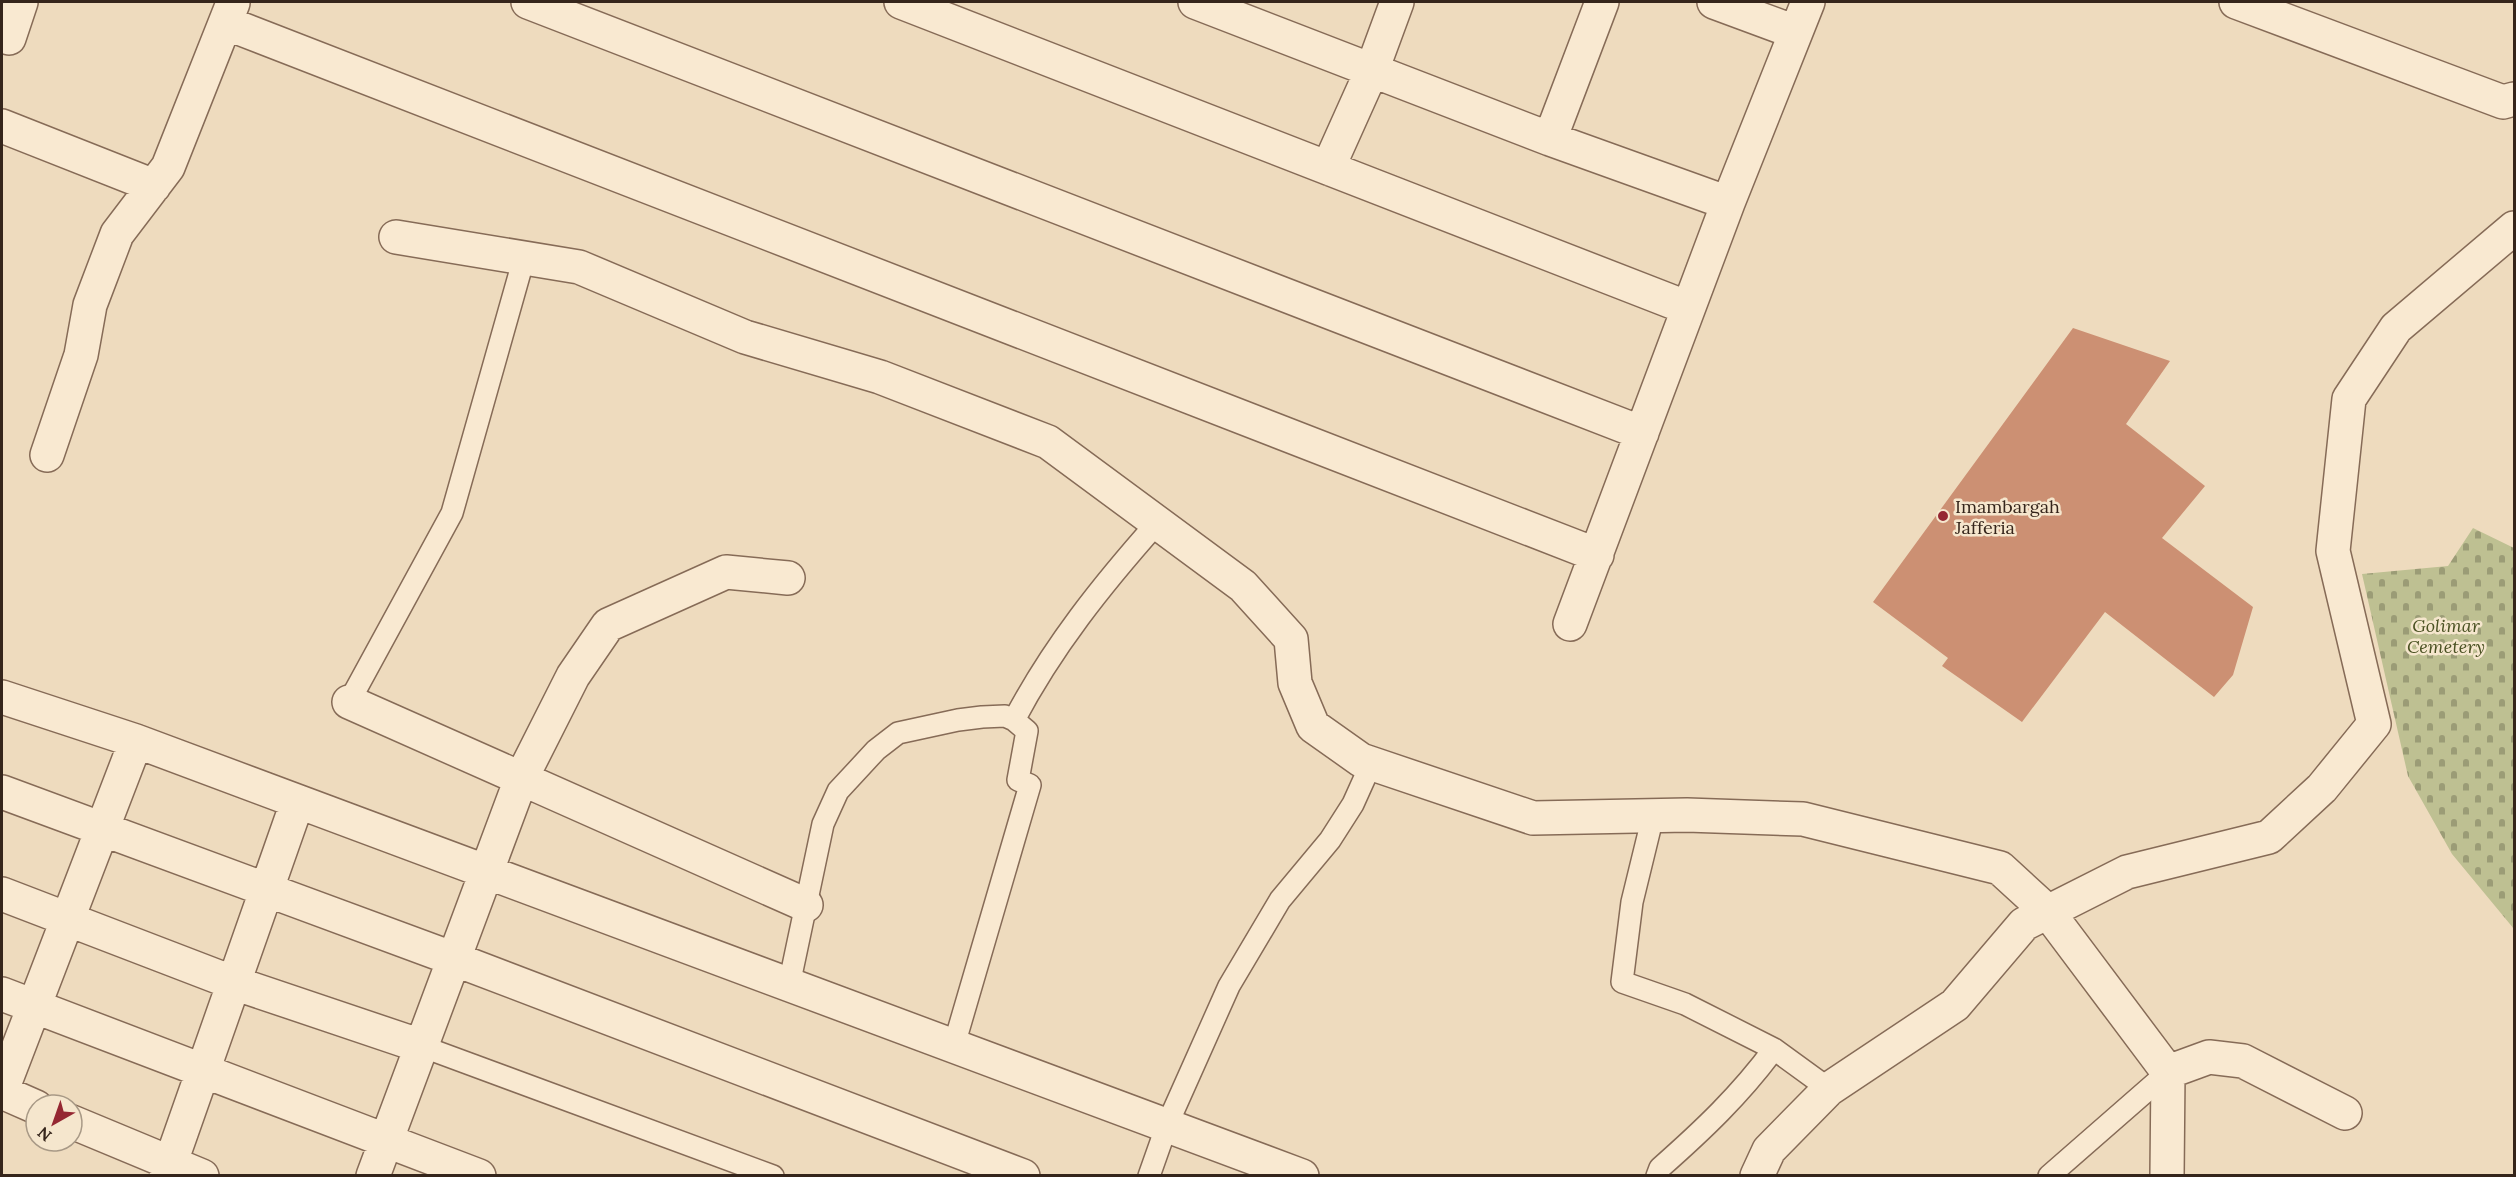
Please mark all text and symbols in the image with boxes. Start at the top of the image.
place label: Imambargah Jafferia [1954,495,2060,539]
marker: Imambargah Jafferia [1936,509,1950,523]
park label: Golimar Cemetery [2407,614,2485,658]
north arrow [24,1093,84,1153]
text: N [33,1123,56,1146]

